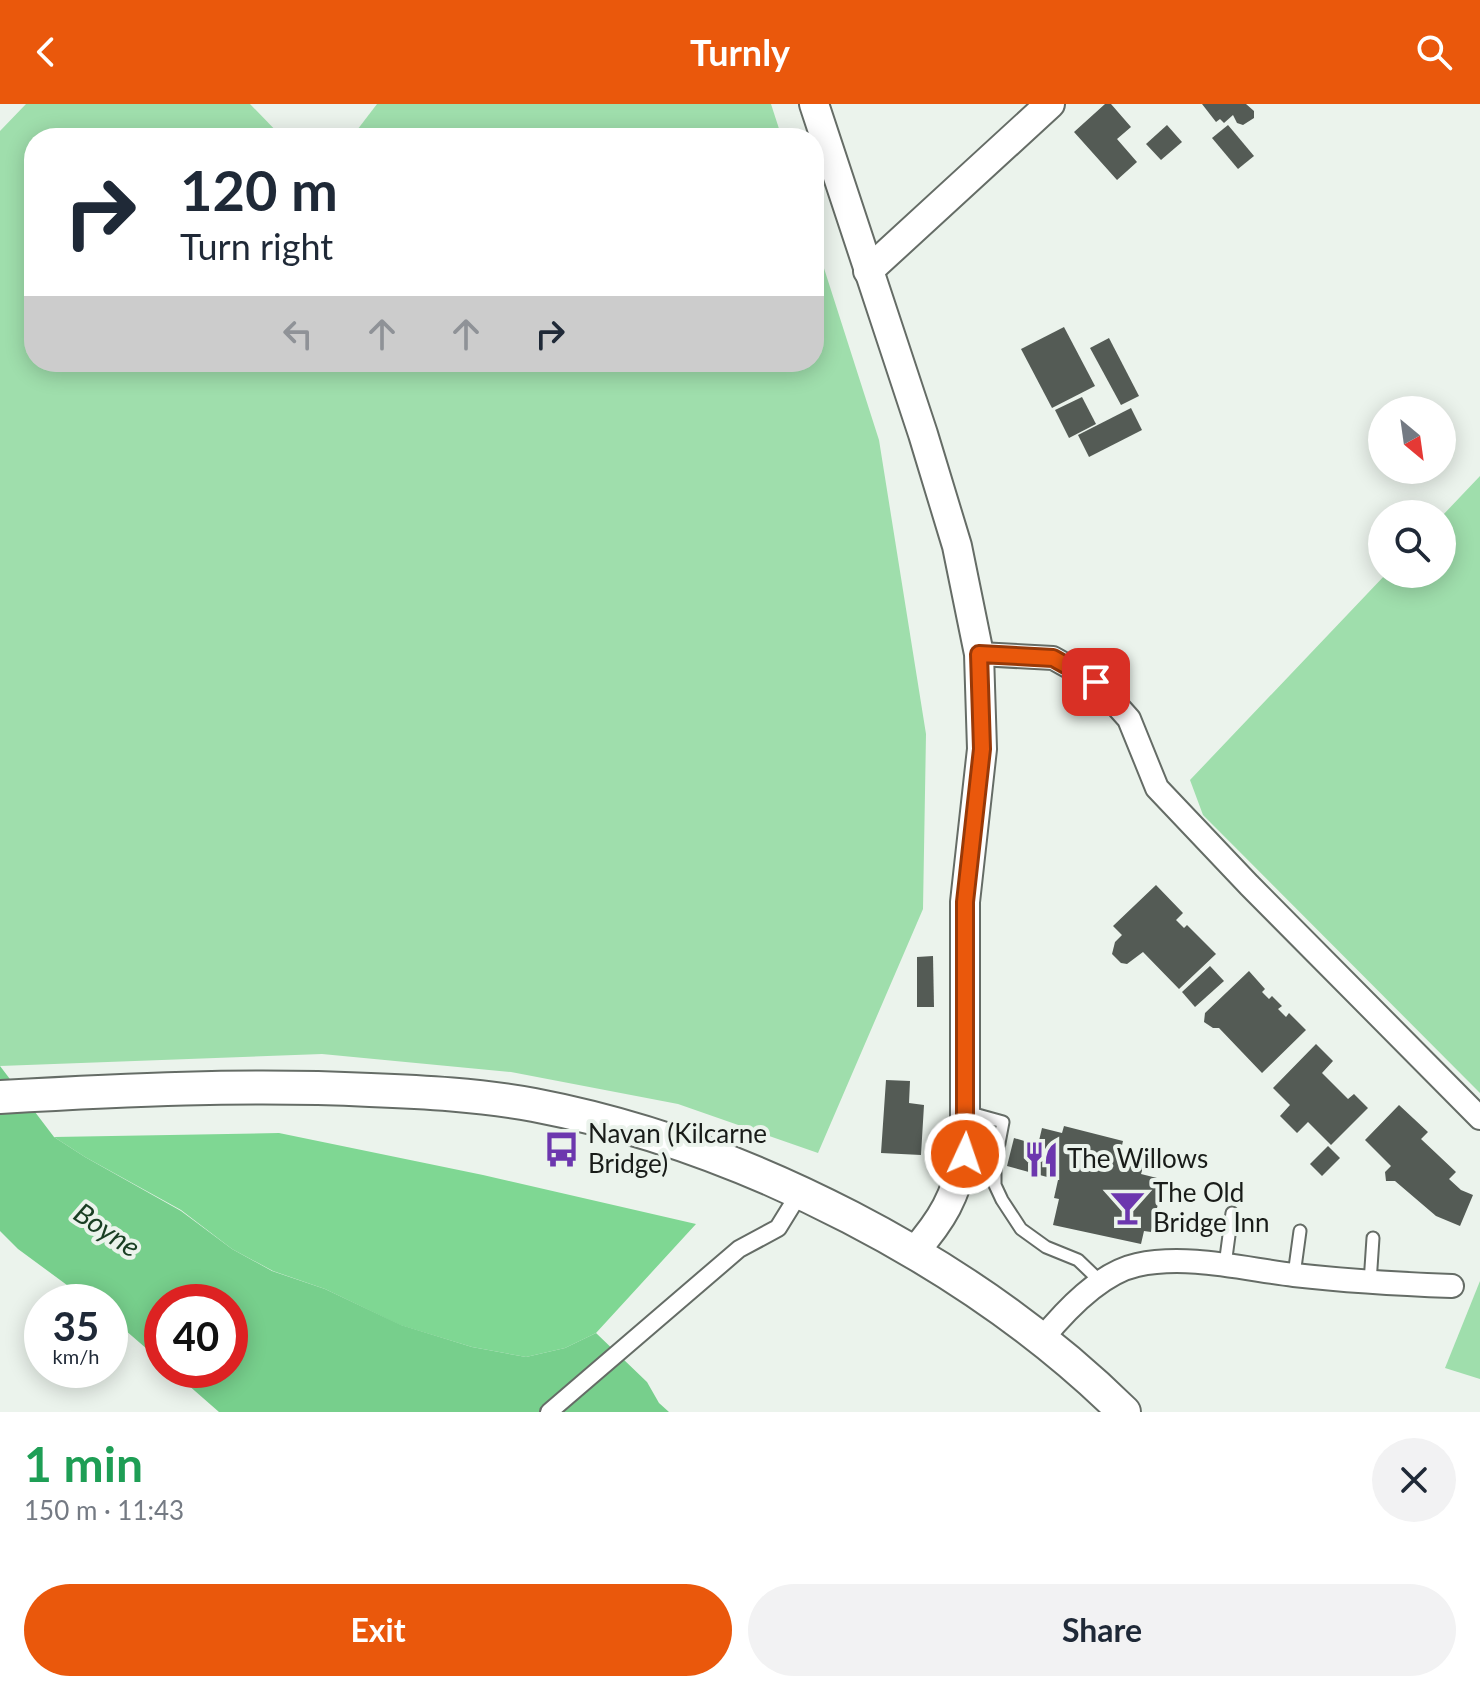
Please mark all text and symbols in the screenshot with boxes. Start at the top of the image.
icon: back [24,30,68,74]
text: Turnly [690,30,790,74]
icon: search [1412,30,1456,74]
text: 120 m [180,156,338,223]
icon: right [48,160,152,264]
text: Turn right [180,224,333,268]
icon: left [276,312,320,356]
icon: ahead [360,312,404,356]
icon: ahead [444,312,488,356]
icon: right [528,312,572,356]
north arrow [1368,396,1456,484]
map controls [1368,396,1456,588]
button: search [1368,500,1456,588]
pin [1062,648,1130,716]
icon: arrive [1074,660,1118,704]
position arrow [923,1112,1007,1196]
place label: Navan (Kilcarne Bridge) [588,1117,767,1179]
bus stop icon: Navan (Kilcarne Bridge) [543,1130,581,1168]
restaurant icon: The Willows [1022,1140,1060,1178]
place label: The Willows [1067,1142,1208,1174]
place label: The Old Bridge Inn [1153,1176,1270,1238]
bar icon: The Old Bridge Inn [1108,1189,1146,1227]
water label: Boyne [68,1195,147,1264]
speed limit sign: 40 [144,1284,248,1388]
text: 35 [53,1302,99,1350]
text: km/h [53,1344,99,1368]
text: 1 min [24,1435,143,1492]
button: close [1372,1438,1456,1522]
text: 150 m · 11:43 [24,1494,184,1526]
button: Exit [24,1584,732,1676]
button: Share [748,1584,1456,1676]

